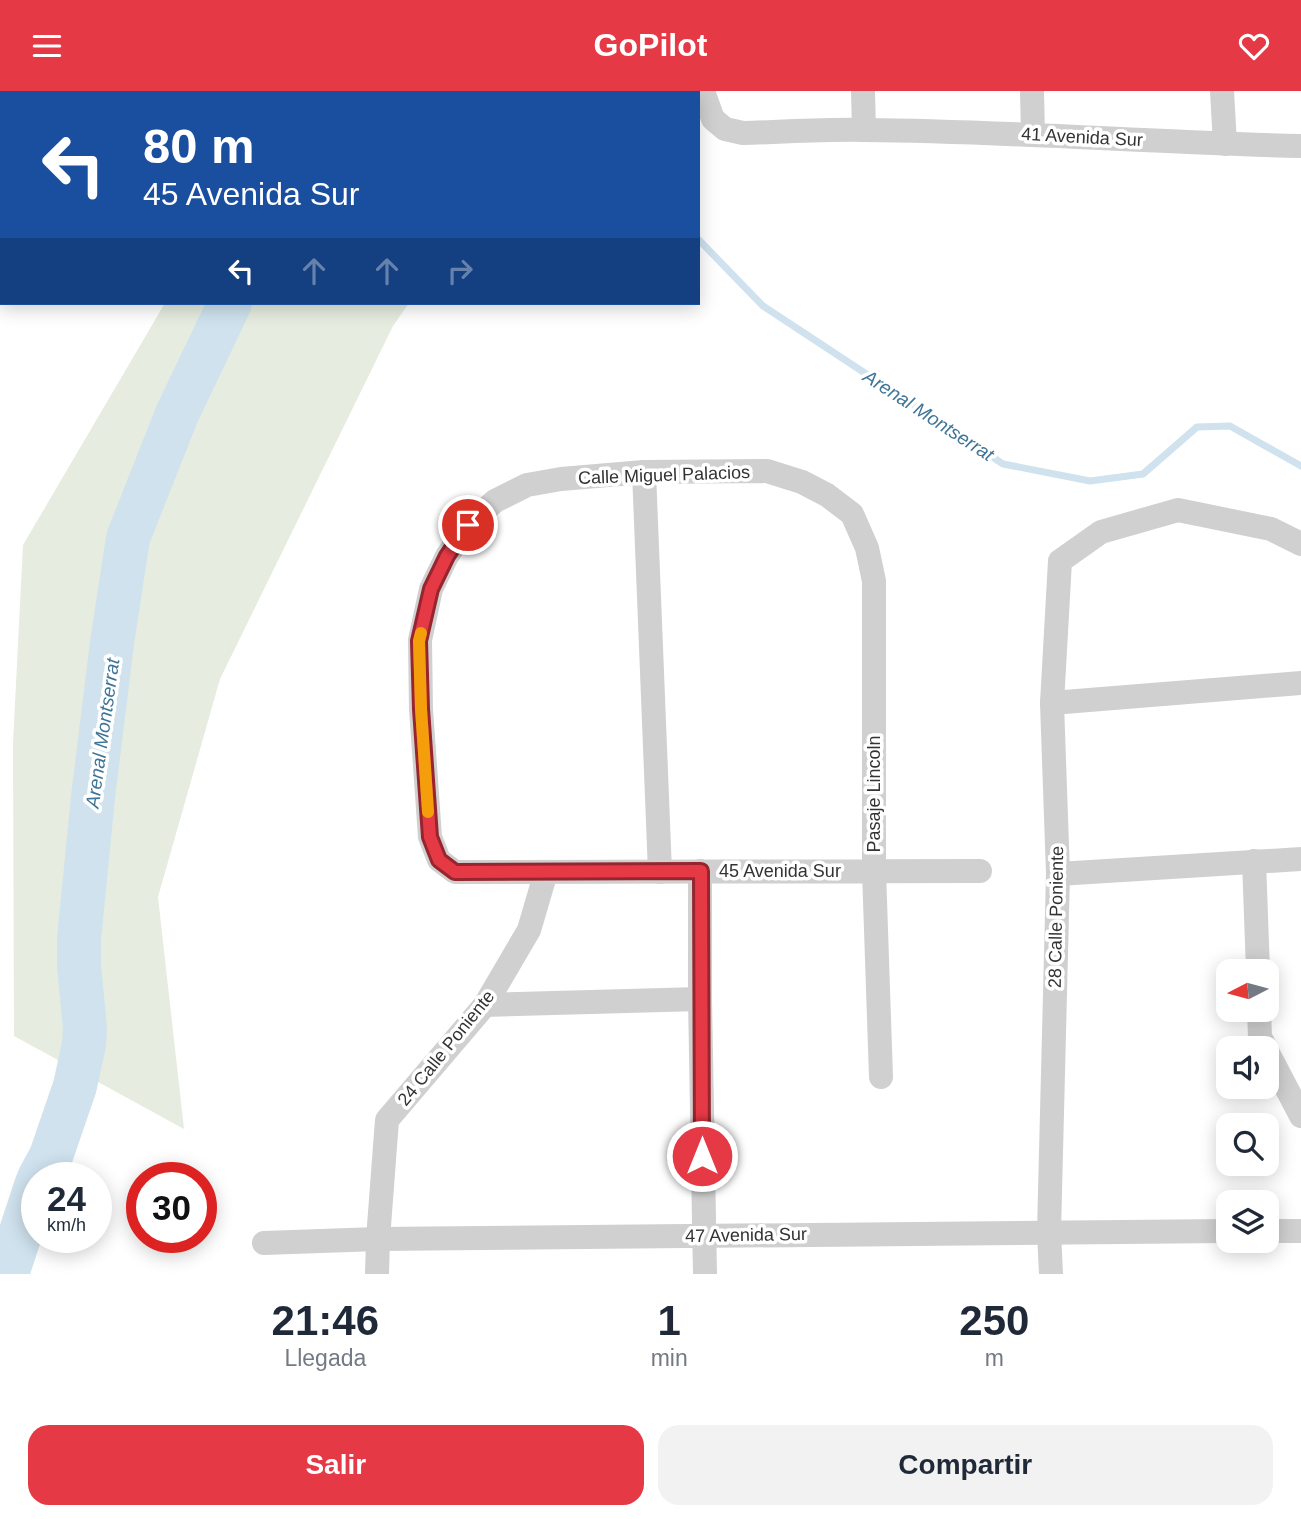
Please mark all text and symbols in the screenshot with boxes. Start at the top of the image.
icon: menu [28,27,66,65]
text: GoPilot [594,27,707,63]
icon: heart [1235,27,1273,65]
icon: left [28,119,119,210]
text: 80 m [143,119,255,173]
street label: 41 Avenida Sur [1021,124,1143,150]
text: 45 Avenida Sur [143,176,359,212]
icon: left [222,252,260,290]
icon: ahead [295,252,333,290]
icon: ahead [368,252,406,290]
icon: right [441,252,479,290]
water label: Arenal Montserrat [859,365,998,466]
street label: Calle Miguel Palacios [578,462,750,488]
pin [438,495,498,555]
icon: arrive [449,506,487,544]
water label: Arenal Montserrat [81,656,124,810]
street label: Pasaje Lincoln [864,735,884,853]
street label: 28 Calle Poniente [1045,846,1067,988]
street label: 45 Avenida Sur [719,861,841,881]
north arrow [1216,959,1279,1022]
map controls [1216,959,1279,1253]
street label: 24 Calle Poniente [394,986,498,1110]
button: sound [1216,1036,1279,1099]
button: search [1216,1113,1279,1176]
position arrow [665,1119,739,1193]
speed limit sign: 30 [126,1162,217,1253]
text: 24 [47,1179,86,1218]
button: layers [1216,1190,1279,1253]
text: km/h [47,1215,86,1235]
street label: 47 Avenida Sur [685,1224,807,1246]
text: 21:46 [272,1297,379,1344]
text: 1 [657,1297,681,1344]
text: 250 [959,1297,1029,1344]
text: Llegada [284,1345,366,1371]
text: min [651,1345,688,1371]
text: m [985,1345,1004,1371]
button: Salir [28,1425,644,1505]
button: Compartir [658,1425,1273,1505]

